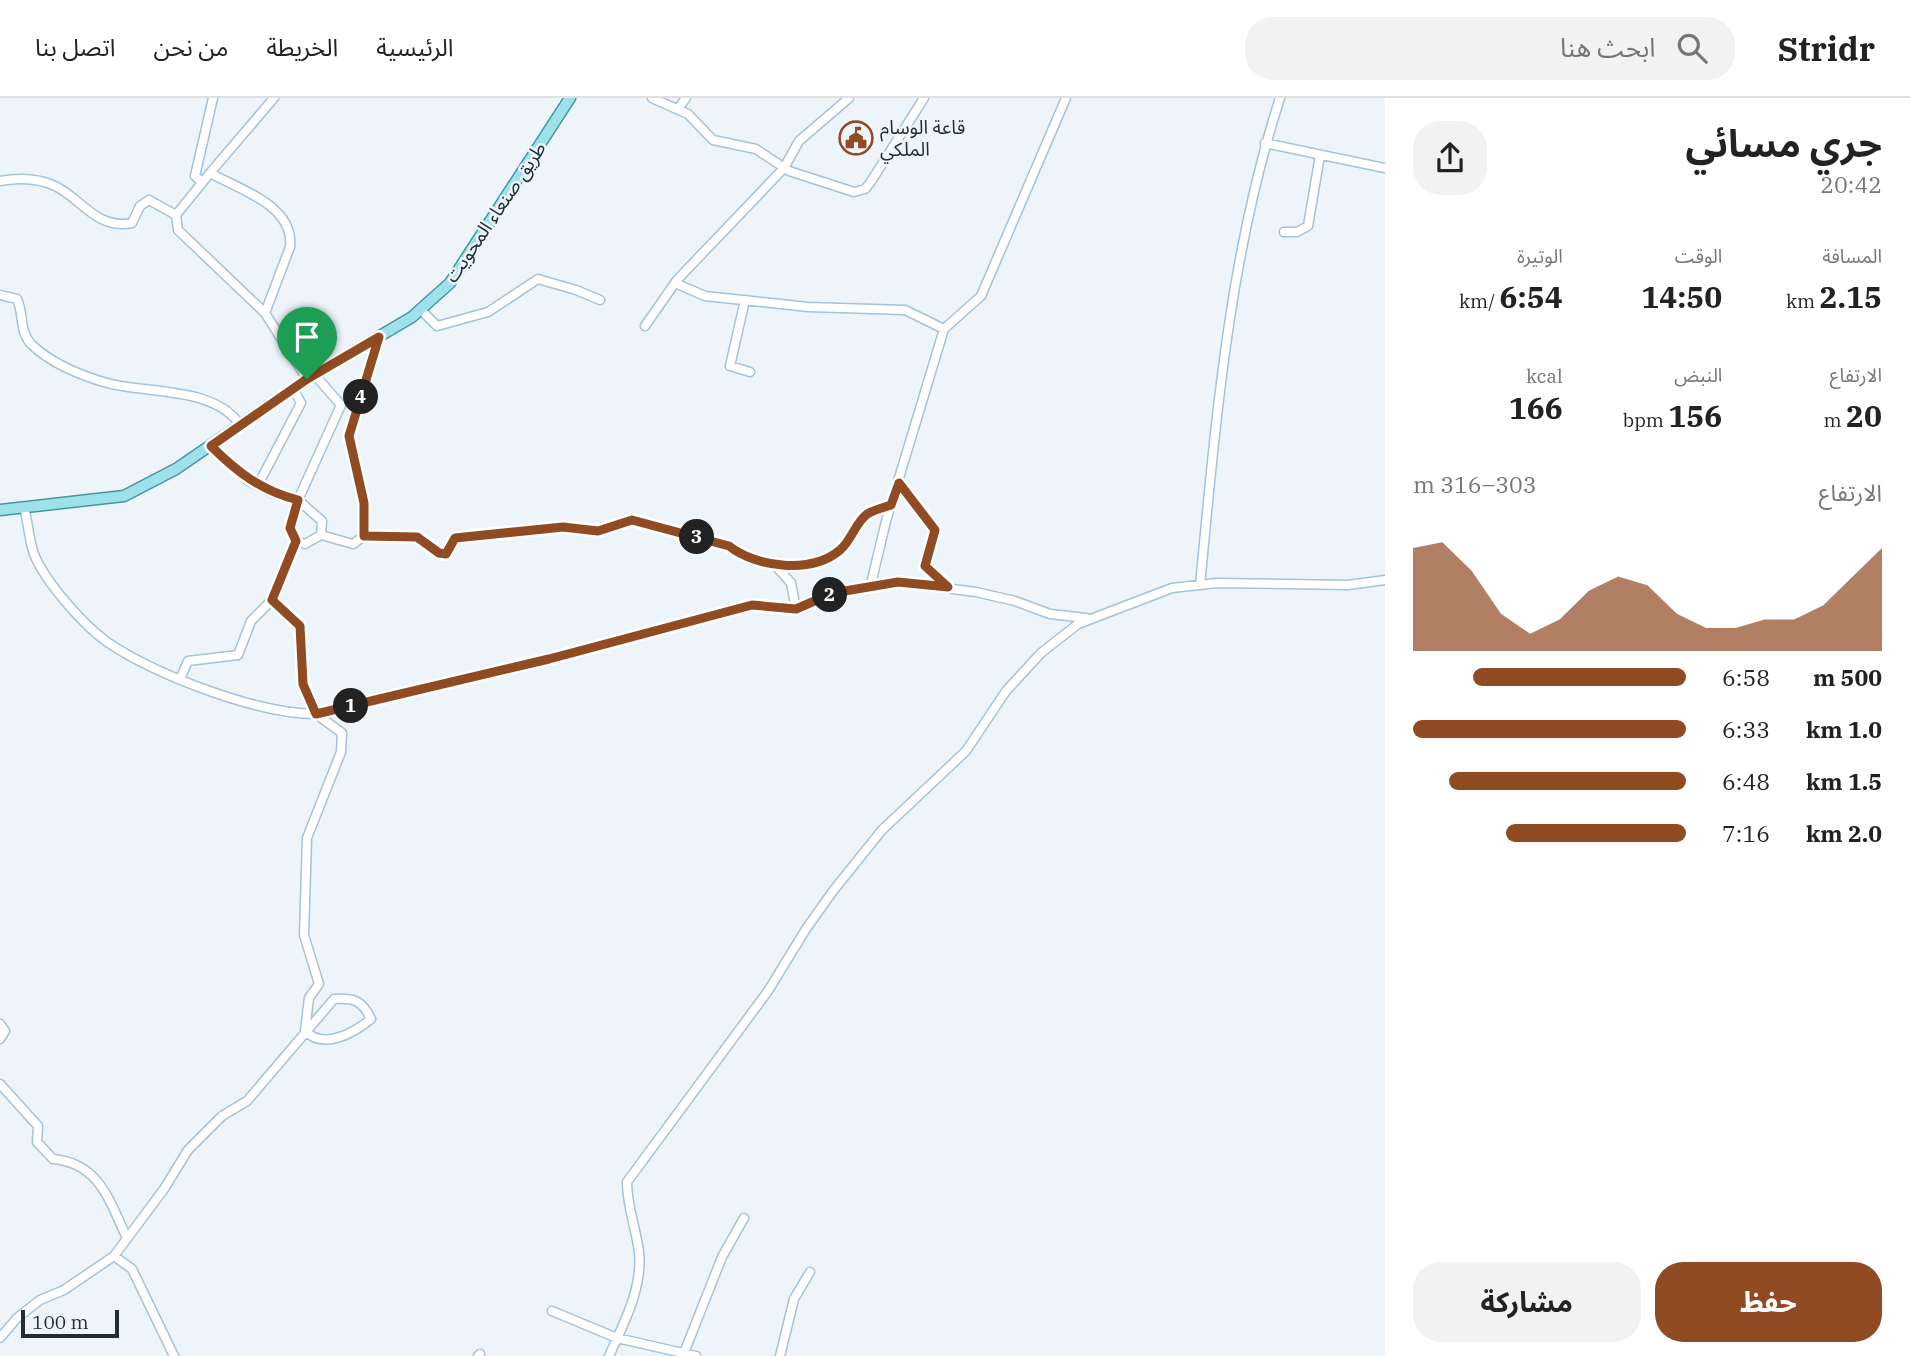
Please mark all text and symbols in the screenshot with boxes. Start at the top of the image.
search box [1245,17,1735,80]
text: Stridr [1777,27,1875,70]
icon: search [1673,29,1711,67]
text: ابحث هنا [1560,30,1655,64]
text: اتصل بنا [35,31,115,63]
text: من نحن [153,31,228,63]
text: الخريطة [266,31,338,63]
text: الرئيسية [376,31,453,63]
place label: قاعة الوسام الملكي [880,115,965,164]
text: جري مسائي [1686,118,1882,167]
public building icon: قاعة الوسام الملكي [837,119,875,157]
button: share [1413,121,1487,195]
street label: طريق صنعاء المحويت [439,137,551,287]
text: 20:42 [1820,169,1882,199]
text: الوتيرة [1517,244,1563,268]
text: الوقت [1675,244,1722,268]
text: المسافة [1822,244,1882,268]
text: 6:54 [1500,277,1563,316]
text: 14:50 [1641,277,1722,316]
text: 2.15 [1820,277,1882,316]
text: /km [1459,289,1500,313]
text: km [1786,289,1820,313]
pin [277,307,337,379]
icon: arrive [288,318,326,356]
text: النبض [1674,363,1722,387]
text: الارتفاع [1830,363,1882,387]
text: kcal [1526,364,1563,388]
pin: 4 [344,380,378,414]
text: 4 [355,384,366,408]
text: 166 [1509,388,1563,427]
text: 156 [1668,396,1722,435]
text: 20 [1846,396,1882,435]
text: bpm [1623,408,1668,432]
text: m [1823,408,1846,432]
text: 303–316 m [1413,469,1537,499]
text: الارتفاع [1819,477,1882,507]
pin: 3 [680,520,714,555]
text: 3 [691,524,702,548]
pin: 2 [812,578,848,612]
text: 2 [824,582,835,606]
text: 6:58 [1722,662,1770,692]
text: 500 m [1813,662,1882,692]
pin: 1 [334,688,368,724]
text: 1 [345,693,356,717]
text: 6:33 [1722,714,1770,744]
text: 1.0 km [1806,714,1882,744]
text: 6:48 [1722,766,1770,796]
text: 1.5 km [1806,766,1882,796]
text: 7:16 [1722,818,1770,848]
text: 2.0 km [1806,818,1882,848]
button: مشاركة [1413,1262,1641,1342]
button: حفظ [1655,1262,1882,1342]
scale bar [21,1307,119,1339]
text: 100 m [32,1310,89,1334]

